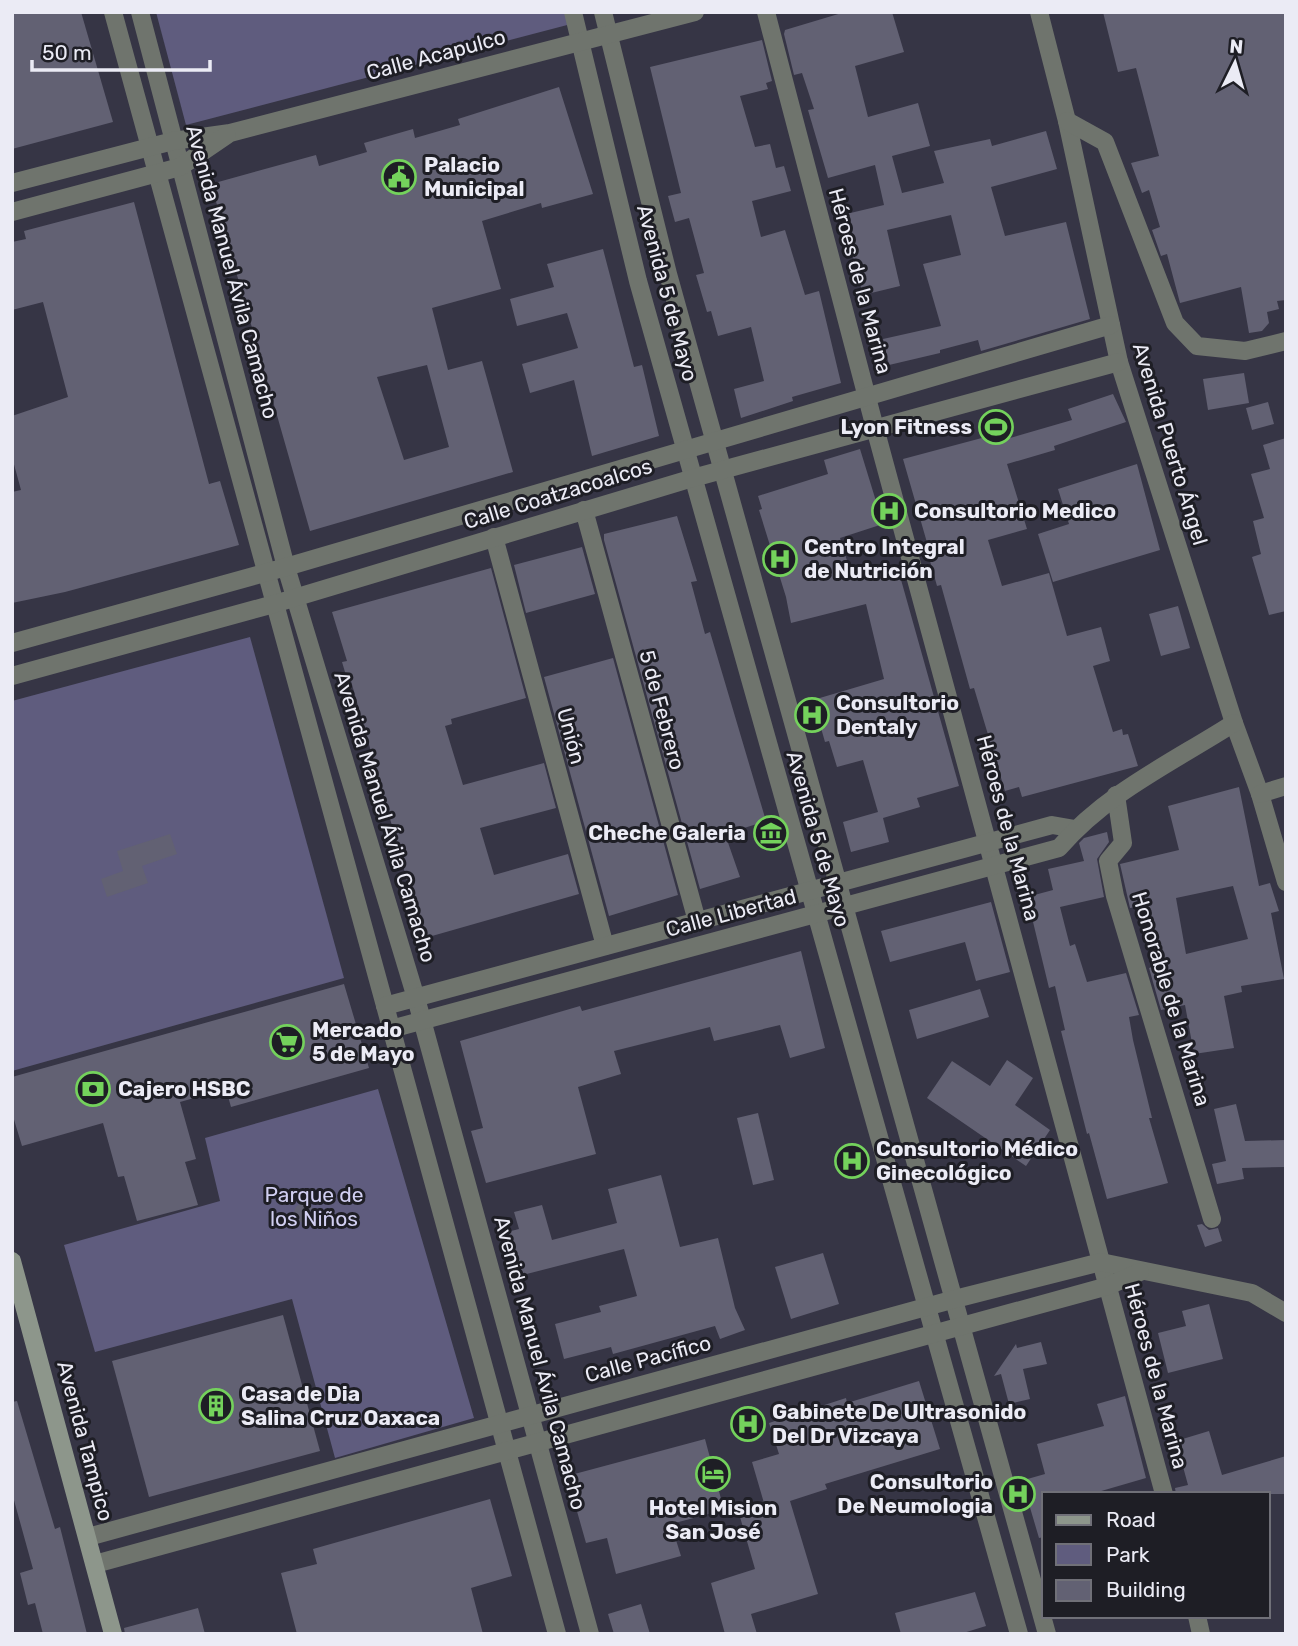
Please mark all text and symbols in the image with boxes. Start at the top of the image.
street label: Calle Acapulco [363,24,508,85]
scale bar [32,28,210,72]
north arrow [1200,28,1270,98]
text: N [1229,35,1244,59]
text: 50 m [42,40,92,65]
street label: Avenida Manuel Ávila Camacho [181,122,284,421]
place label: Palacio Municipal [424,152,524,201]
public building icon: Palacio Municipal [380,158,418,196]
street label: Héroes de la Marina [824,185,897,376]
street label: Avenida 5 de Mayo [632,202,703,384]
street label: Avenida Puerto Ángel [1128,340,1213,548]
sports icon: Lyon Fitness [977,408,1015,446]
place label: Lyon Fitness [840,414,972,439]
street label: Calle Coatzacoalcos [461,453,655,534]
hospital icon: Consultorio Medico [870,492,908,530]
place label: Consultorio Medico [914,498,1116,523]
place label: Centro Integral de Nutrición [804,534,965,583]
hospital icon: Centro Integral de Nutrición [761,540,799,578]
street label: 5 de Febrero [635,647,690,772]
street label: Avenida Manuel Ávila Camacho [329,668,442,965]
place label: Consultorio Dentaly [836,690,959,739]
hospital icon: Consultorio Dentaly [793,696,831,734]
street label: Unión [552,705,591,767]
street label: Héroes de la Marina [972,732,1045,923]
street label: Avenida 5 de Mayo [781,748,856,930]
museum icon: Cheche Galeria [752,814,790,852]
place label: Cheche Galeria [588,820,746,845]
street label: Calle Libertad [663,883,799,942]
street label: Honorable de la Marina [1127,889,1216,1109]
place label: Mercado 5 de Mayo [312,1017,415,1066]
supermarket icon: Mercado 5 de Mayo [268,1023,306,1061]
bank icon: Cajero HSBC [74,1070,112,1108]
place label: Cajero HSBC [118,1076,251,1101]
place label: Consultorio Médico Ginecológico [876,1136,1078,1185]
hospital icon: Consultorio Médico Ginecológico [833,1142,871,1180]
park label: Parque de los Niños [265,1182,363,1231]
street label: Avenida Manuel Ávila Camacho [489,1213,592,1512]
street label: Héroes de la Marina [1120,1280,1193,1471]
street label: Calle Pacífico [582,1330,714,1387]
street label: Avenida Tampico [52,1358,119,1524]
place label: Casa de Dia Salina Cruz Oaxaca [241,1381,440,1430]
building icon: Casa de Dia Salina Cruz Oaxaca [197,1387,235,1425]
place label: Gabinete De Ultrasonido Del Dr Vizcaya [772,1399,1026,1448]
hospital icon: Gabinete De Ultrasonido Del Dr Vizcaya [729,1405,767,1443]
hotel icon: Hotel Mision San José [694,1455,732,1493]
place label: Consultorio De Neumologia [837,1469,993,1518]
hospital icon: Consultorio De Neumologia [999,1475,1037,1513]
legend [1042,1492,1270,1618]
place label: Hotel Mision San José [649,1495,777,1544]
text: Road [1106,1507,1156,1532]
text: Park [1106,1542,1150,1567]
text: Building [1106,1577,1186,1602]

